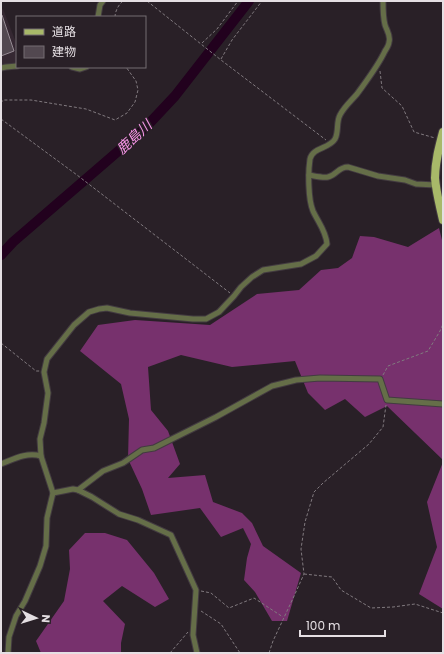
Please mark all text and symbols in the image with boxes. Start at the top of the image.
legend [16,16,146,68]
text: 道路 [52,23,76,40]
text: 建物 [52,43,76,60]
water label: 鹿島川 [112,114,158,159]
north arrow [16,598,56,638]
scale bar [300,612,385,638]
text: N [38,614,54,623]
text: 100 m [306,617,340,634]

